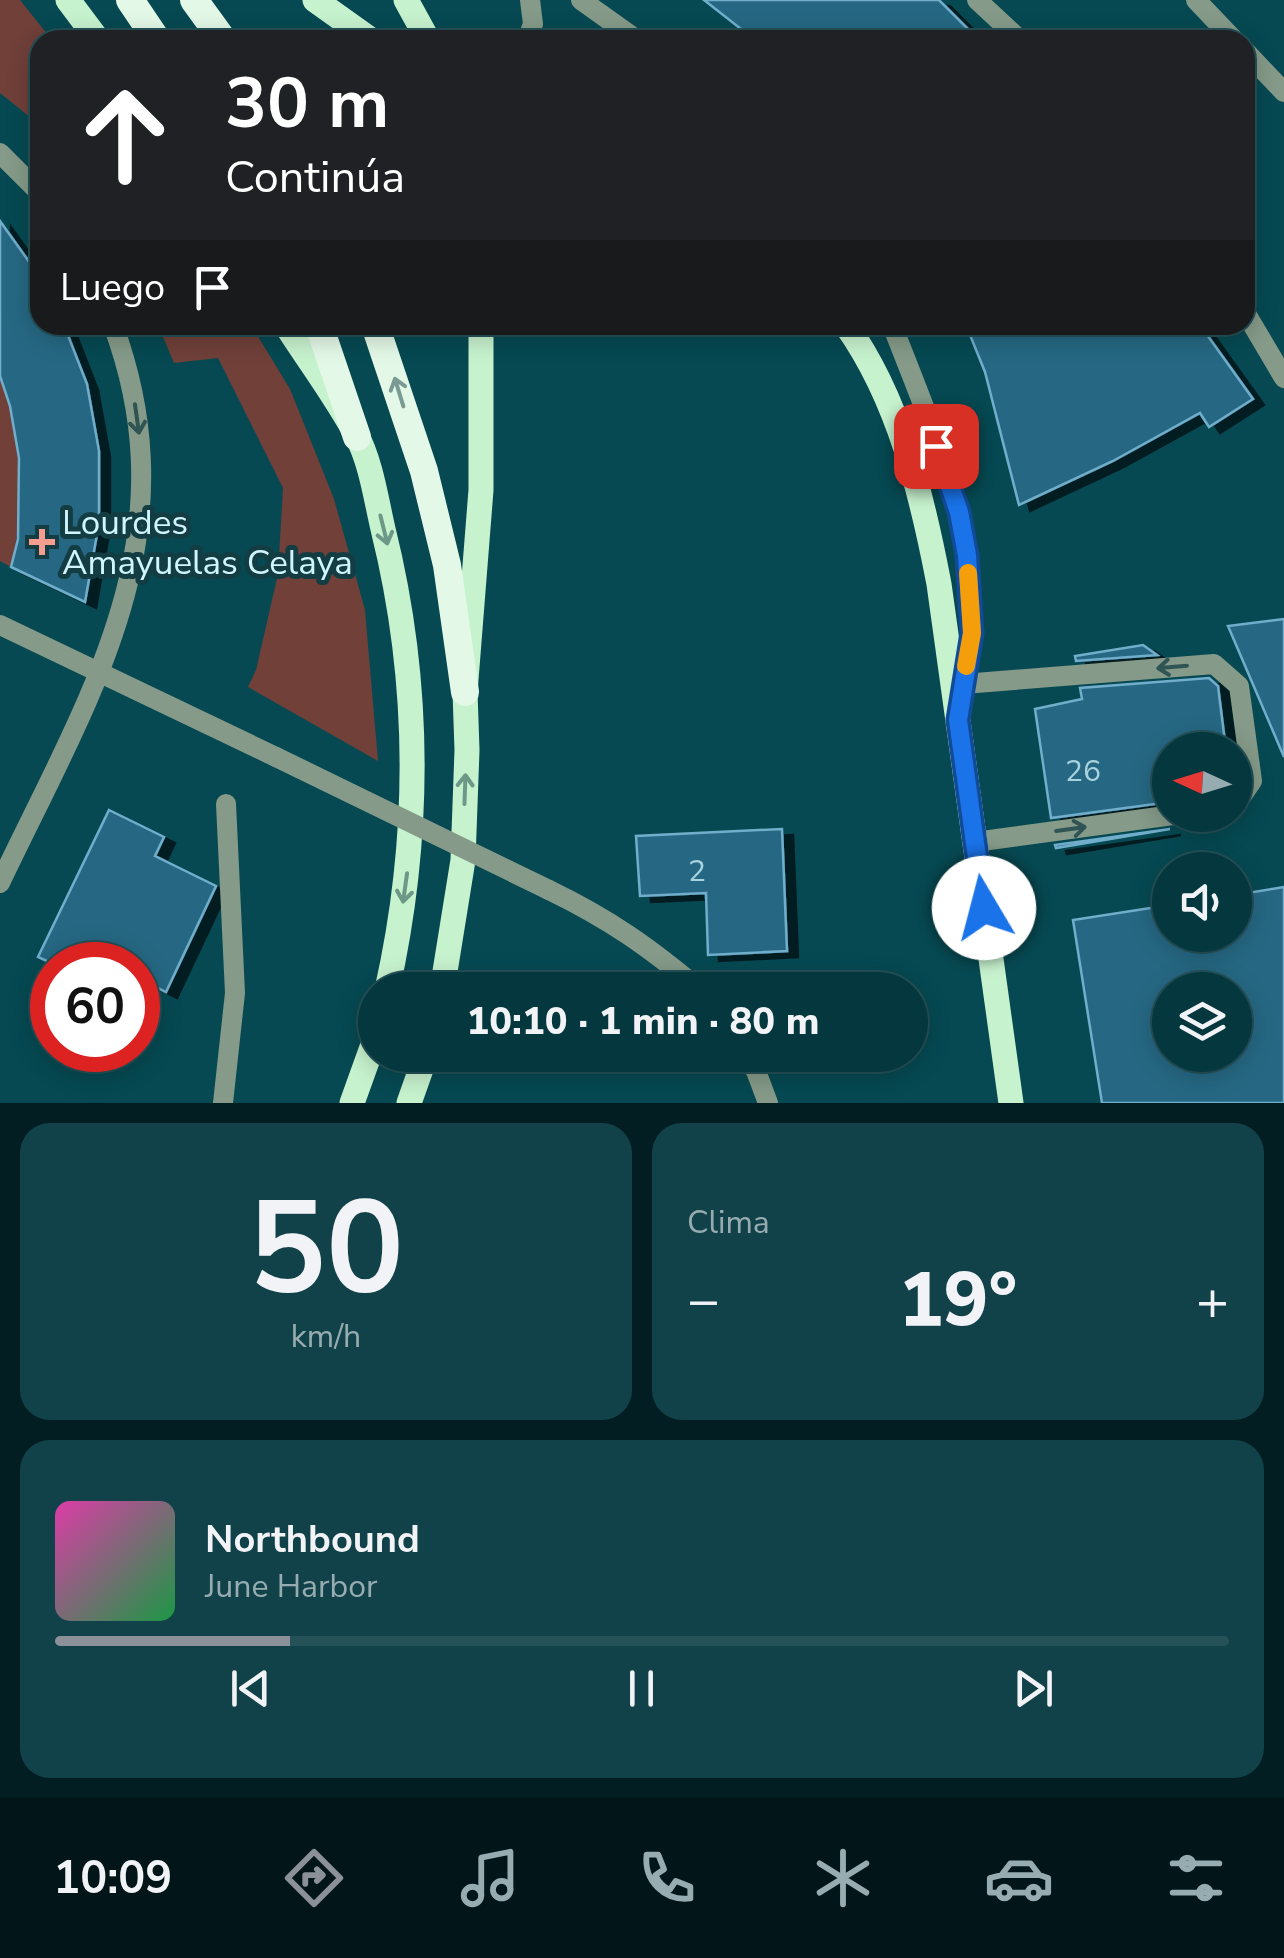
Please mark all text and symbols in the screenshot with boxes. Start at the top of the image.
text: 30 m [225,56,389,152]
icon: ahead [60,70,190,200]
text: Continúa [225,147,405,208]
icon: arrive [185,260,240,315]
text: Luego [60,262,165,313]
one-way arrow [389,377,407,408]
one-way arrow [128,403,147,435]
pin [894,404,979,489]
icon: arrive [909,419,964,474]
place label: Lourdes Amayuelas Celaya [62,499,353,586]
one-way arrow [375,514,394,545]
marker: Lourdes Amayuelas Celaya [31,531,53,553]
one-way arrow [1157,657,1189,676]
north arrow [1152,732,1252,832]
map controls [1152,732,1252,1072]
house number: 26 [1065,751,1101,792]
one-way arrow [456,774,475,806]
one-way arrow [1055,819,1087,838]
house number: 2 [688,851,706,892]
button: sound [1152,852,1252,952]
position arrow [932,856,1036,960]
one-way arrow [396,871,414,903]
speed limit sign: 60 [30,942,160,1072]
button: layers [1152,972,1252,1072]
text: 10:10 · 1 min · 80 m [467,996,819,1047]
text: 50 [248,1161,404,1338]
text: Clima [687,1201,770,1244]
text: 19° [899,1249,1017,1351]
text: − [687,1263,720,1338]
text: + [1196,1263,1229,1338]
text: km/h [291,1315,361,1358]
text: Northbound [205,1514,420,1565]
text: June Harbor [205,1565,377,1608]
icon: previous [223,1661,278,1716]
icon: pause [614,1661,669,1716]
icon: next [1006,1661,1061,1716]
icon: directions [279,1843,349,1913]
icon: music [455,1843,525,1913]
icon: phone [632,1843,702,1913]
icon: climate [808,1843,878,1913]
icon: car [984,1843,1054,1913]
icon: filters [1161,1843,1231,1913]
text: 10:09 [53,1848,172,1909]

